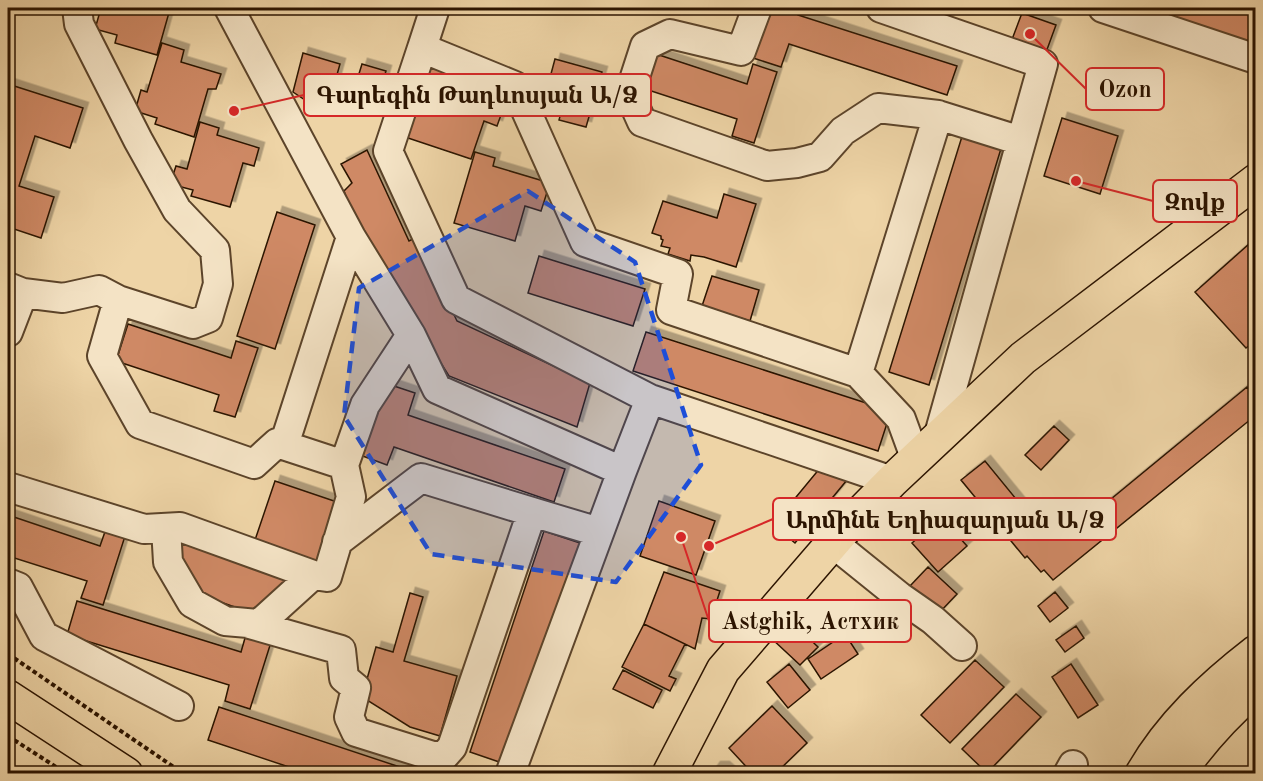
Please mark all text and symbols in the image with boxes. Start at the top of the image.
callout: Ozon [1086,68,1164,110]
callout: Գարեգին Թադևոսյան Ա/Ձ [304,74,651,116]
text: Ozon [1098,79,1152,103]
text: Գարեգին Թադևոսյան Ա/Ձ [316,85,638,109]
callout: Զովք [1153,180,1237,222]
text: Զովք [1165,192,1225,216]
callout: Արմինե Եղիազարյան Ա/Ձ [773,498,1116,540]
text: Արմինե Եղիազարյան Ա/Ձ [785,510,1105,534]
callout: Astghik, Астхик [709,600,911,642]
text: Astghik, Астхик [721,611,899,635]

